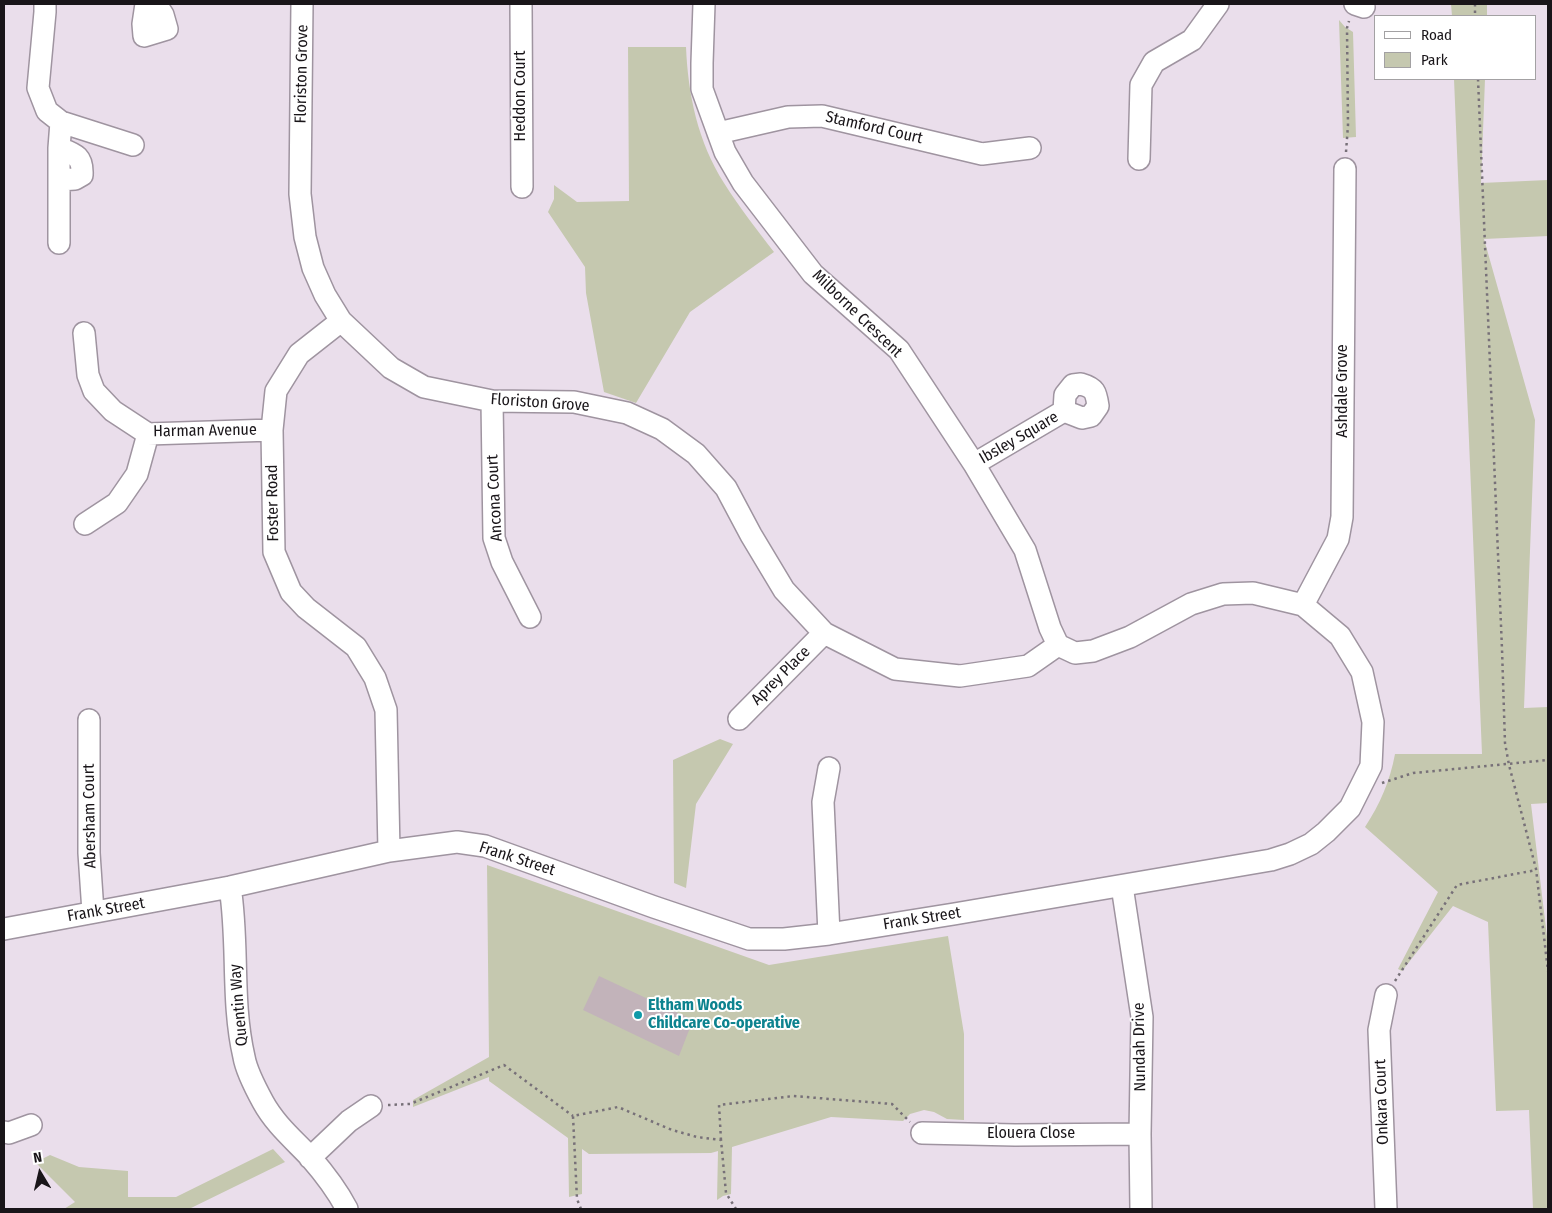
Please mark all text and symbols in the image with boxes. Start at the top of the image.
legend [1374,15,1537,80]
street label: Floriston Grove [292,24,312,124]
text: Road [1421,26,1452,44]
street label: Heddon Court [511,51,531,141]
text: Park [1421,51,1448,69]
street label: Stamford Court [823,107,925,149]
street label: Milborne Crescent [808,266,906,362]
street label: Ashdale Grove [1333,344,1353,438]
street label: Floriston Grove [490,390,590,416]
street label: Ibsley Square [976,408,1062,468]
street label: Harman Avenue [153,420,257,442]
street label: Ancona Court [483,454,507,542]
street label: Foster Road [263,464,283,542]
street label: Aprey Place [748,643,814,709]
street label: Abersham Court [79,763,101,869]
street label: Frank Street [477,838,557,880]
street label: Frank Street [66,894,146,926]
street label: Frank Street [882,903,962,935]
street label: Quentin Way [226,963,252,1047]
place label: Eltham Woods Childcare Co-operative [648,996,800,1034]
street label: Nundah Drive [1130,1002,1150,1092]
marker: Eltham Woods Childcare Co-operative [632,1009,644,1021]
street label: Onkara Court [1371,1059,1393,1145]
street label: Elouera Close [987,1124,1075,1144]
north arrow [15,1148,65,1198]
text: N [32,1149,43,1167]

